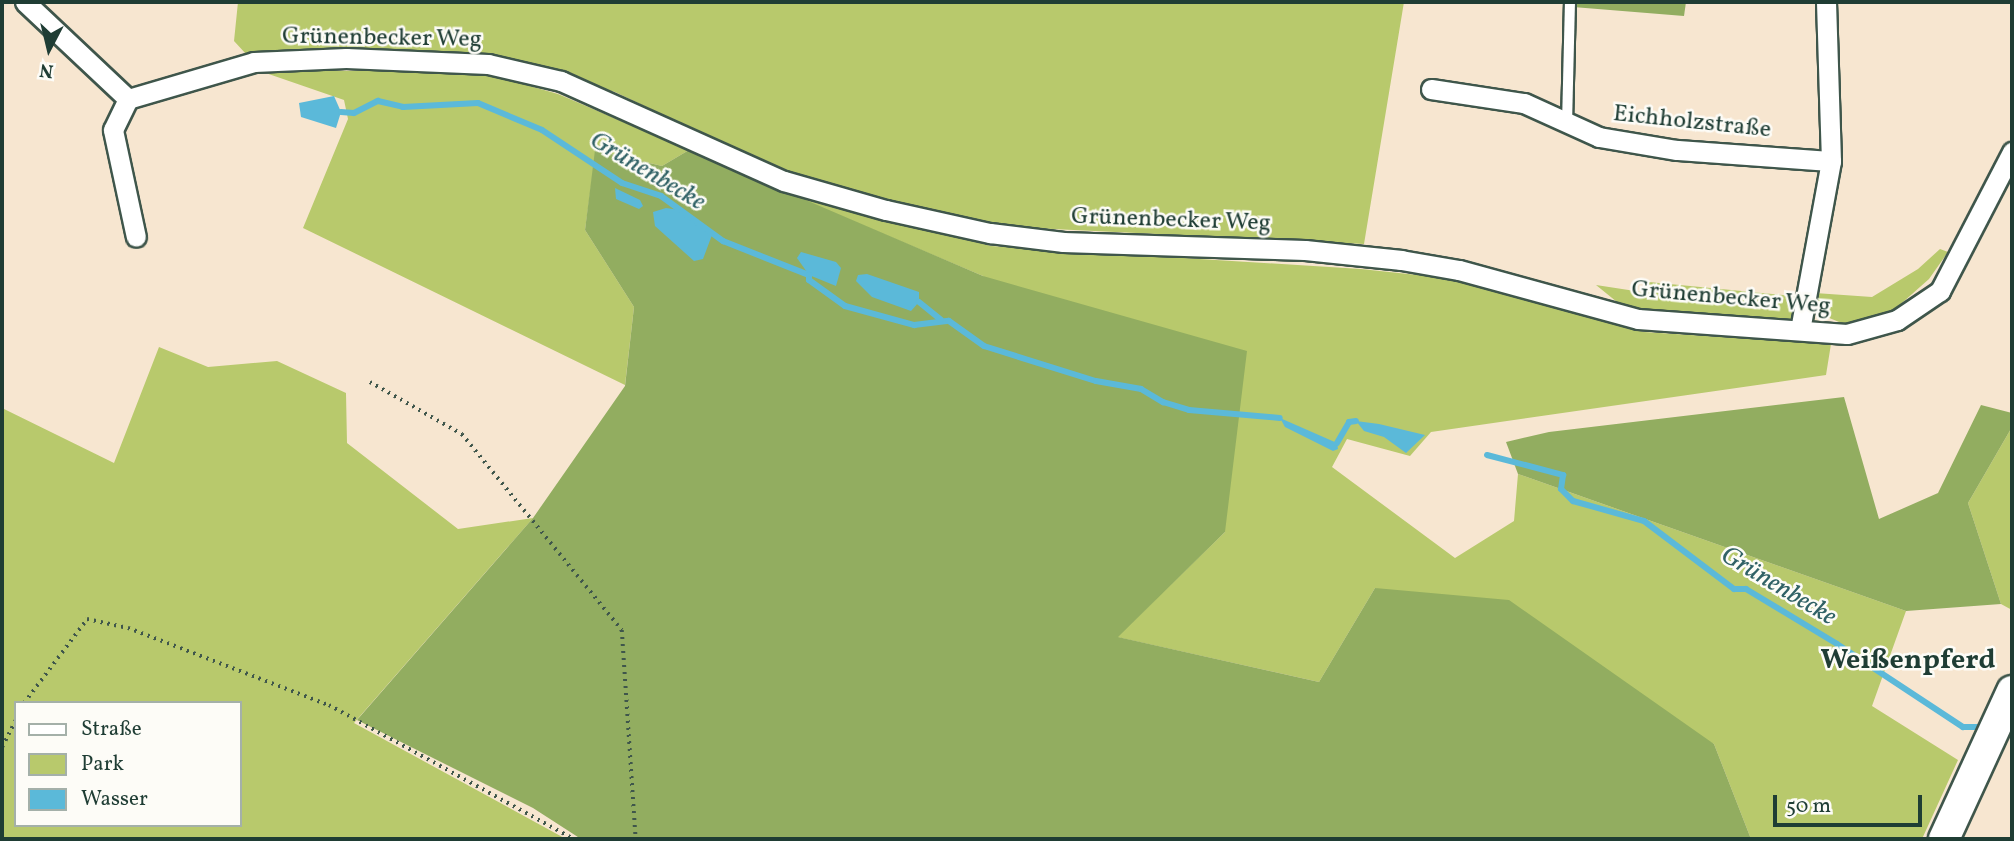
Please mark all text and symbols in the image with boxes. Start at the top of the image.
north arrow [14,14,84,84]
street label: Grünenbecker Weg [281,23,483,55]
text: N [38,56,55,84]
street label: Eichholzstraße [1612,100,1772,146]
water label: Grünenbecke [584,125,710,219]
street label: Grünenbecker Weg [1070,203,1272,239]
street label: Grünenbecker Weg [1630,276,1832,322]
water label: Grünenbecke [1715,540,1841,634]
district label: Weißenpferd [1820,644,1996,678]
legend [14,701,242,827]
text: Straße [81,715,142,744]
text: Park [81,750,124,779]
scale bar [1776,782,1925,826]
text: Wasser [81,785,148,814]
text: 50 m [1786,792,1831,821]

